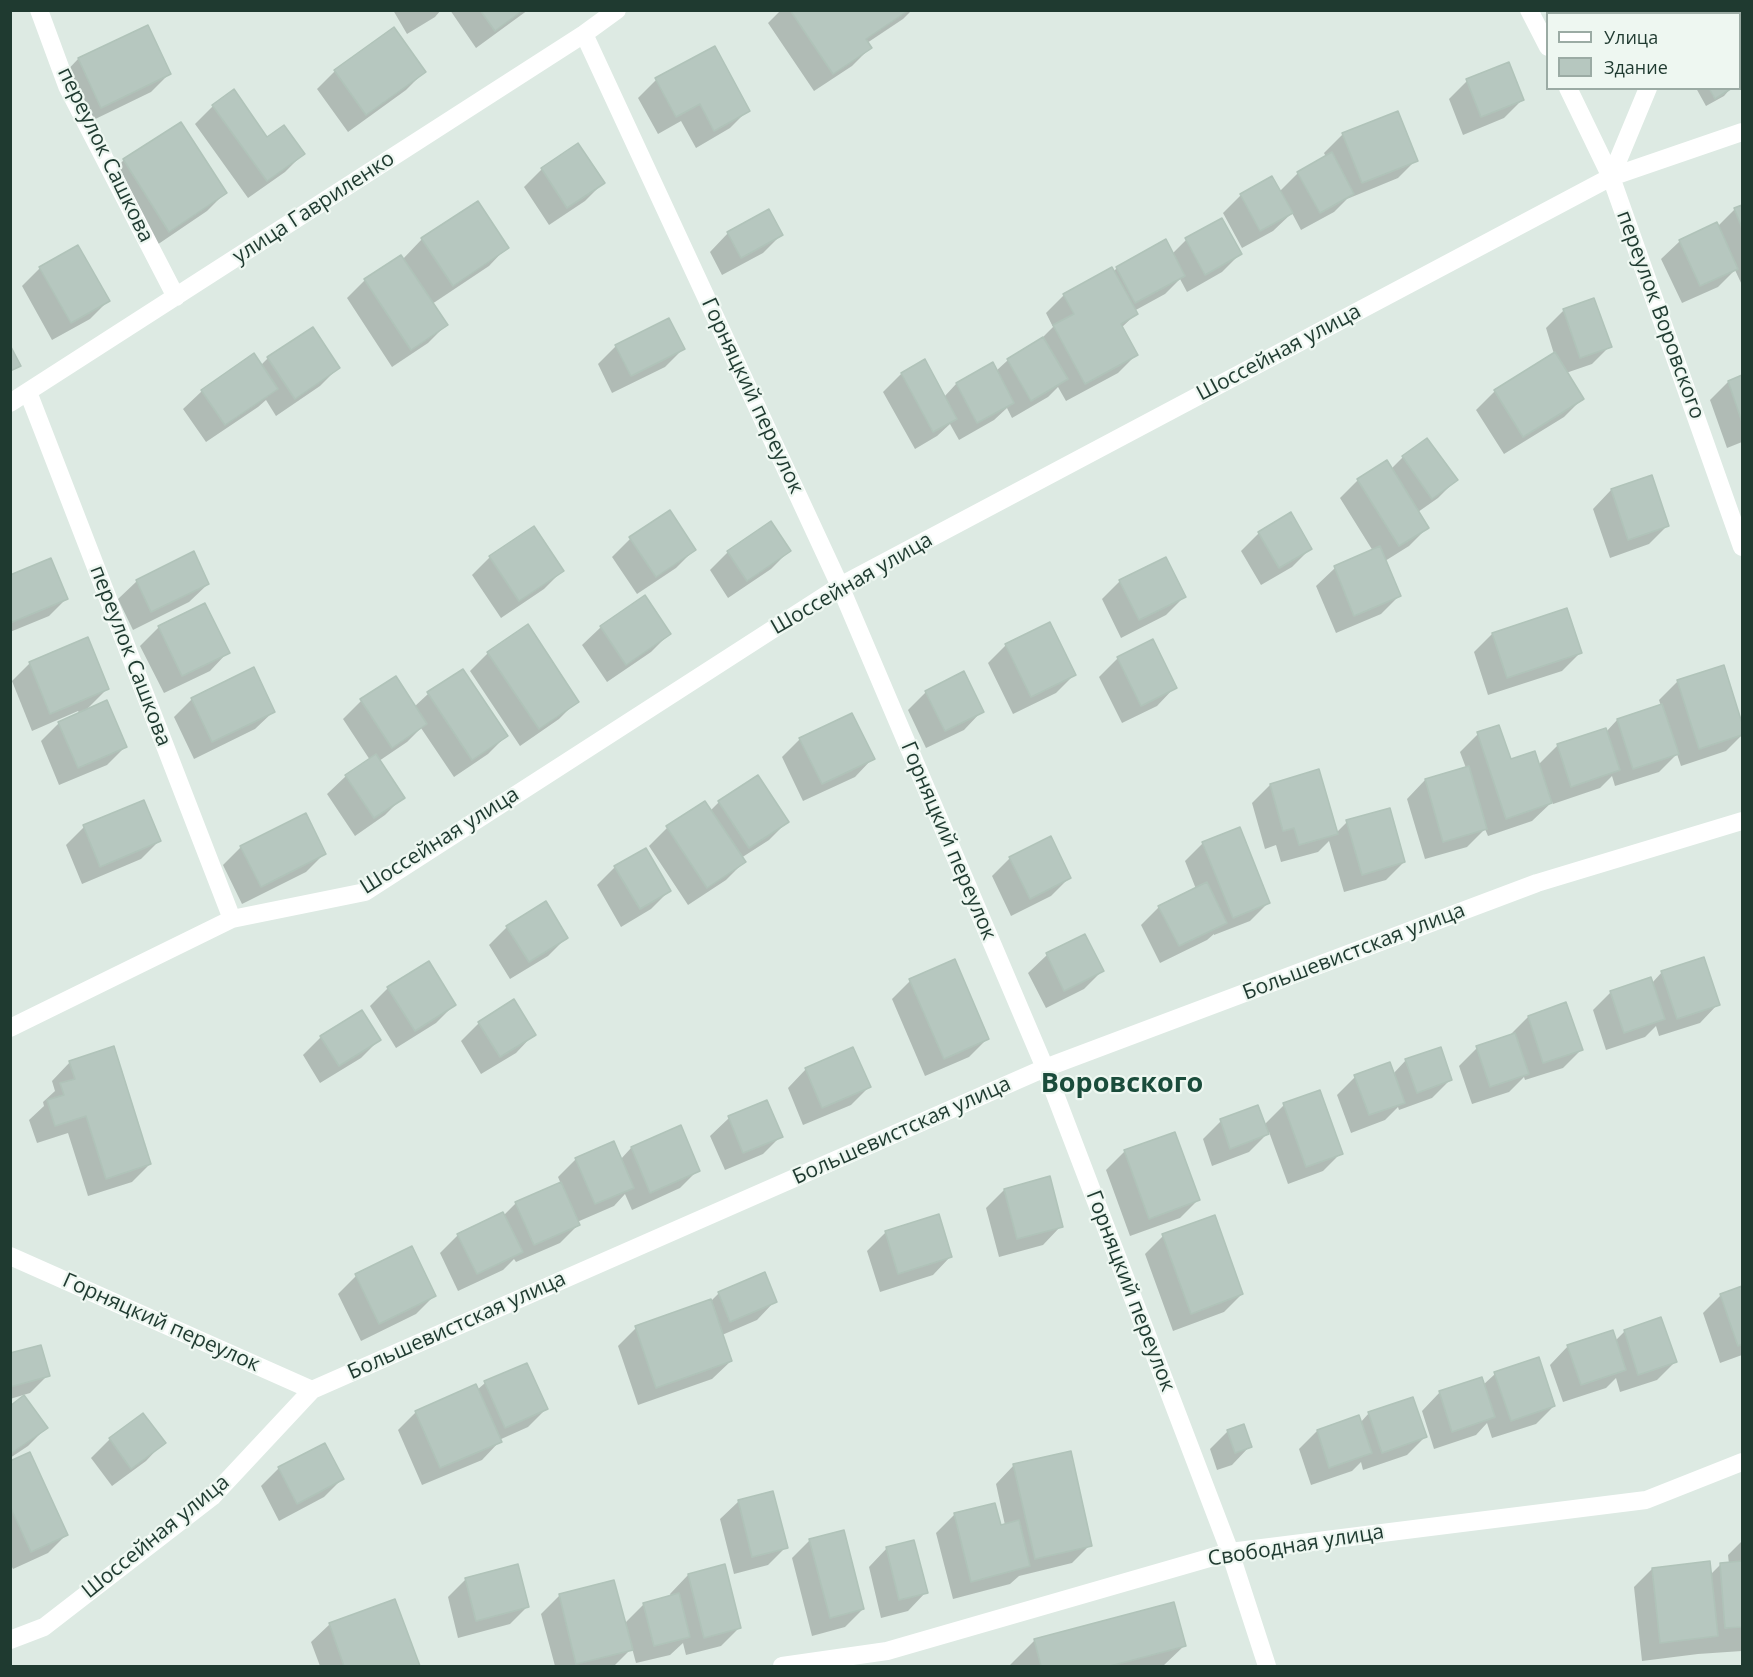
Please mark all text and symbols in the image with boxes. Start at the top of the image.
legend [1546,12,1741,90]
text: Улица [1604,25,1658,49]
text: Здание [1604,55,1668,79]
street label: переулок Сашкова [52,63,158,247]
street label: улица Гавриленко [228,146,400,270]
street label: переулок Воровского [1611,207,1709,423]
street label: Горняцкий переулок [696,294,808,498]
street label: Шоссейная улица [1193,299,1365,407]
street label: Шоссейная улица [767,528,937,640]
street label: переулок Сашкова [84,562,176,750]
street label: Горняцкий переулок [895,738,1001,944]
street label: Шоссейная улица [356,782,524,900]
street label: Большевистская улица [1239,898,1469,1006]
district label: Воровского [1041,1068,1203,1100]
street label: Большевистская улица [789,1071,1015,1191]
street label: Горняцкий переулок [1080,1187,1180,1395]
street label: Большевистская улица [344,1266,570,1386]
street label: Горняцкий переулок [59,1268,263,1378]
street label: Шоссейная улица [77,1470,235,1604]
street label: Свободная улица [1206,1520,1386,1572]

